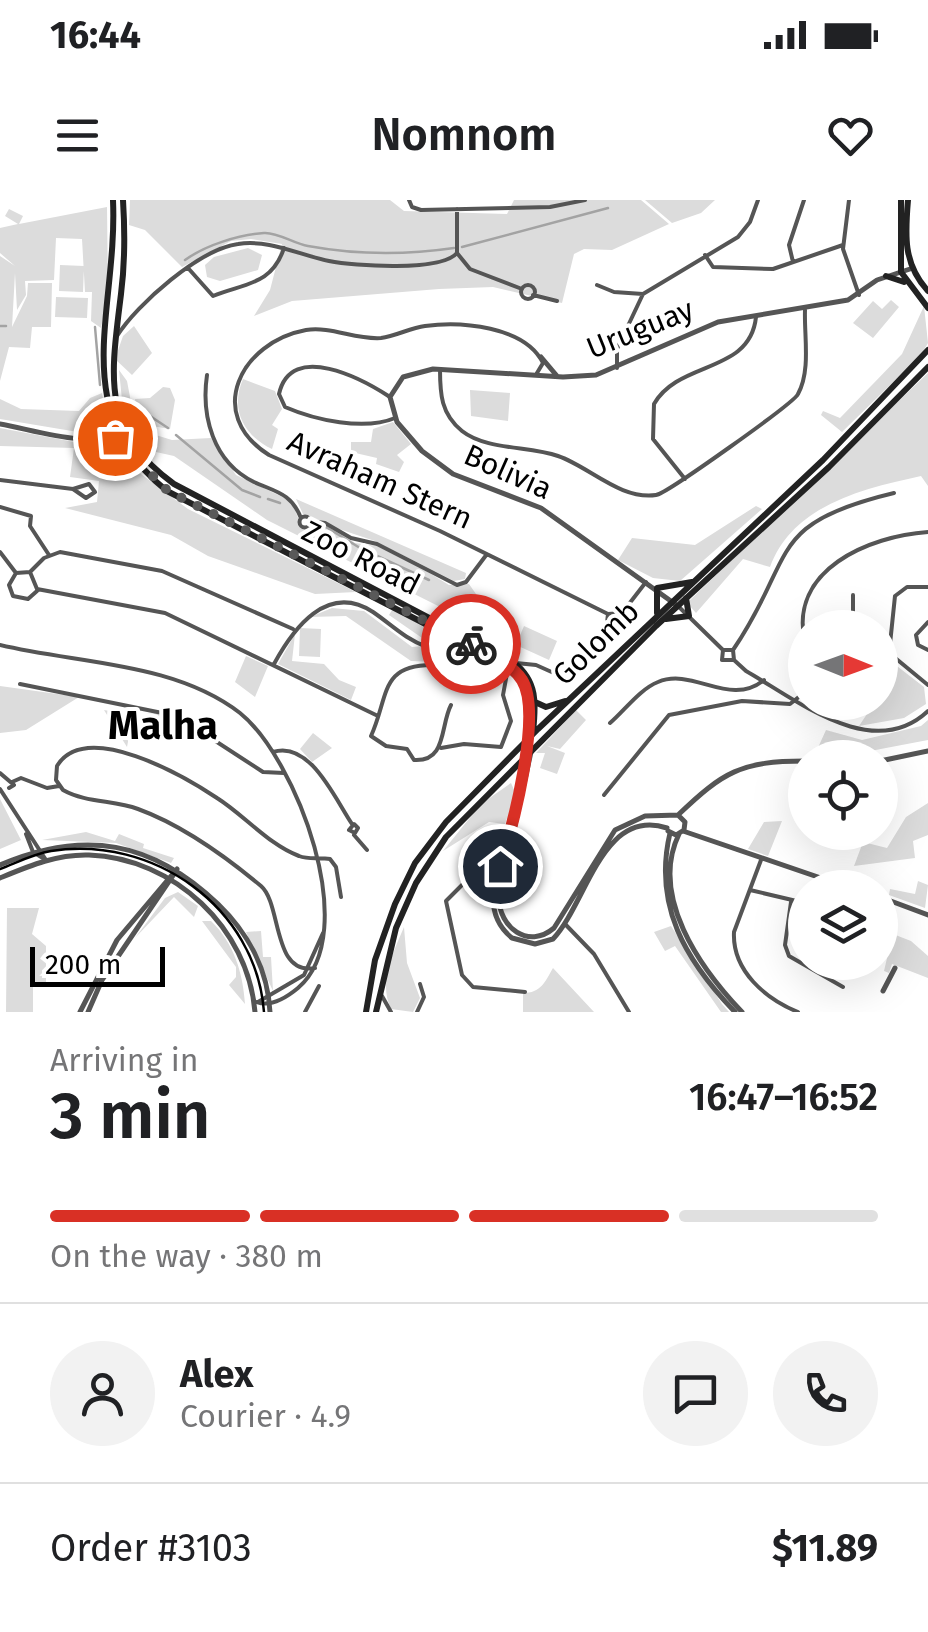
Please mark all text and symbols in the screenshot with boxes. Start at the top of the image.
text: 16:44 [50,12,141,58]
icon: menu [50,108,105,163]
text: Nomnom [372,108,557,162]
icon: heart [823,108,878,163]
street label: Uruguay [581,291,699,367]
pin [73,396,158,481]
icon: bag [88,411,143,466]
street label: Avraham Stern [282,423,478,537]
street label: Bolivia [458,437,558,507]
street label: Zoo Road [296,513,426,603]
street label: Golomb [545,593,647,693]
courier [421,594,521,694]
north arrow [788,610,898,720]
map controls [788,610,898,980]
icon: bike [444,617,499,672]
district label: Malha [108,702,218,750]
button: locate [788,740,898,850]
pin [458,824,543,909]
icon: home [473,839,528,894]
button: layers [788,870,898,980]
scale bar [30,942,165,986]
text: 200 m [45,948,122,981]
text: Arriving in [50,1041,198,1079]
text: 16:47–16:52 [689,1074,878,1120]
text: 3 min [50,1077,210,1155]
text: On the way · 380 m [50,1237,323,1275]
button: person [50,1341,155,1446]
button: chat [643,1341,748,1446]
button: phone [773,1341,878,1446]
text: Alex [180,1351,253,1397]
text: Courier · 4.9 [180,1397,351,1435]
text: Order #3103 [50,1525,252,1571]
text: $11.89 [772,1525,878,1571]

